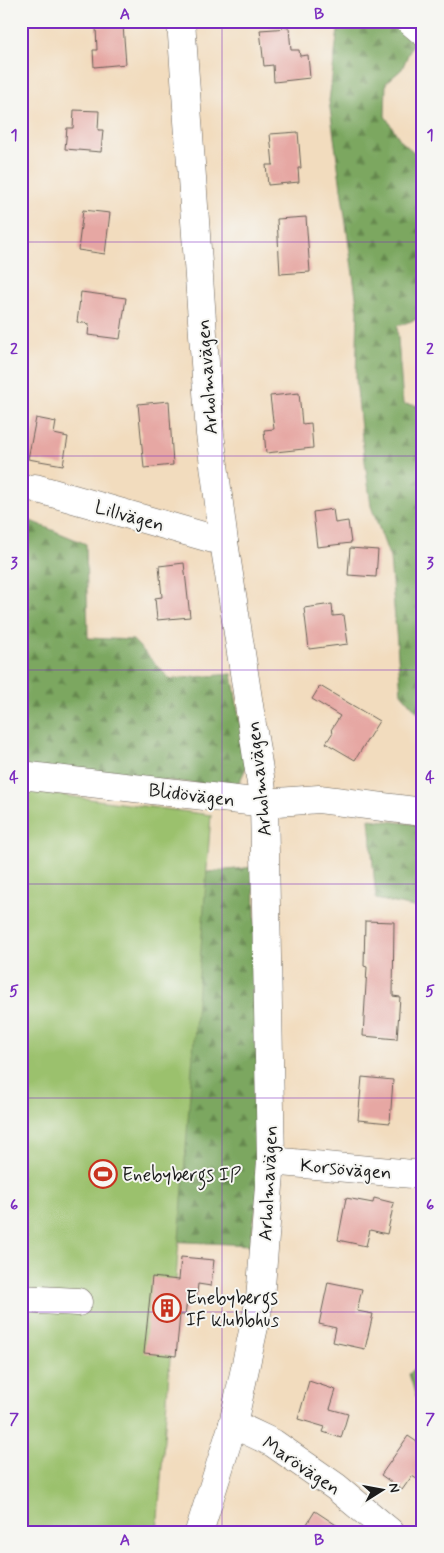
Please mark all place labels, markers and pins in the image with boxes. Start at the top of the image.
sports icon: Enebybergs IP [88,1159,118,1189]
place label: Enebybergs IP [122,1163,242,1191]
place label: Enebybergs IF klubbhus [186,1286,280,1333]
building icon: Enebybergs IF klubbhus [152,1293,182,1323]

